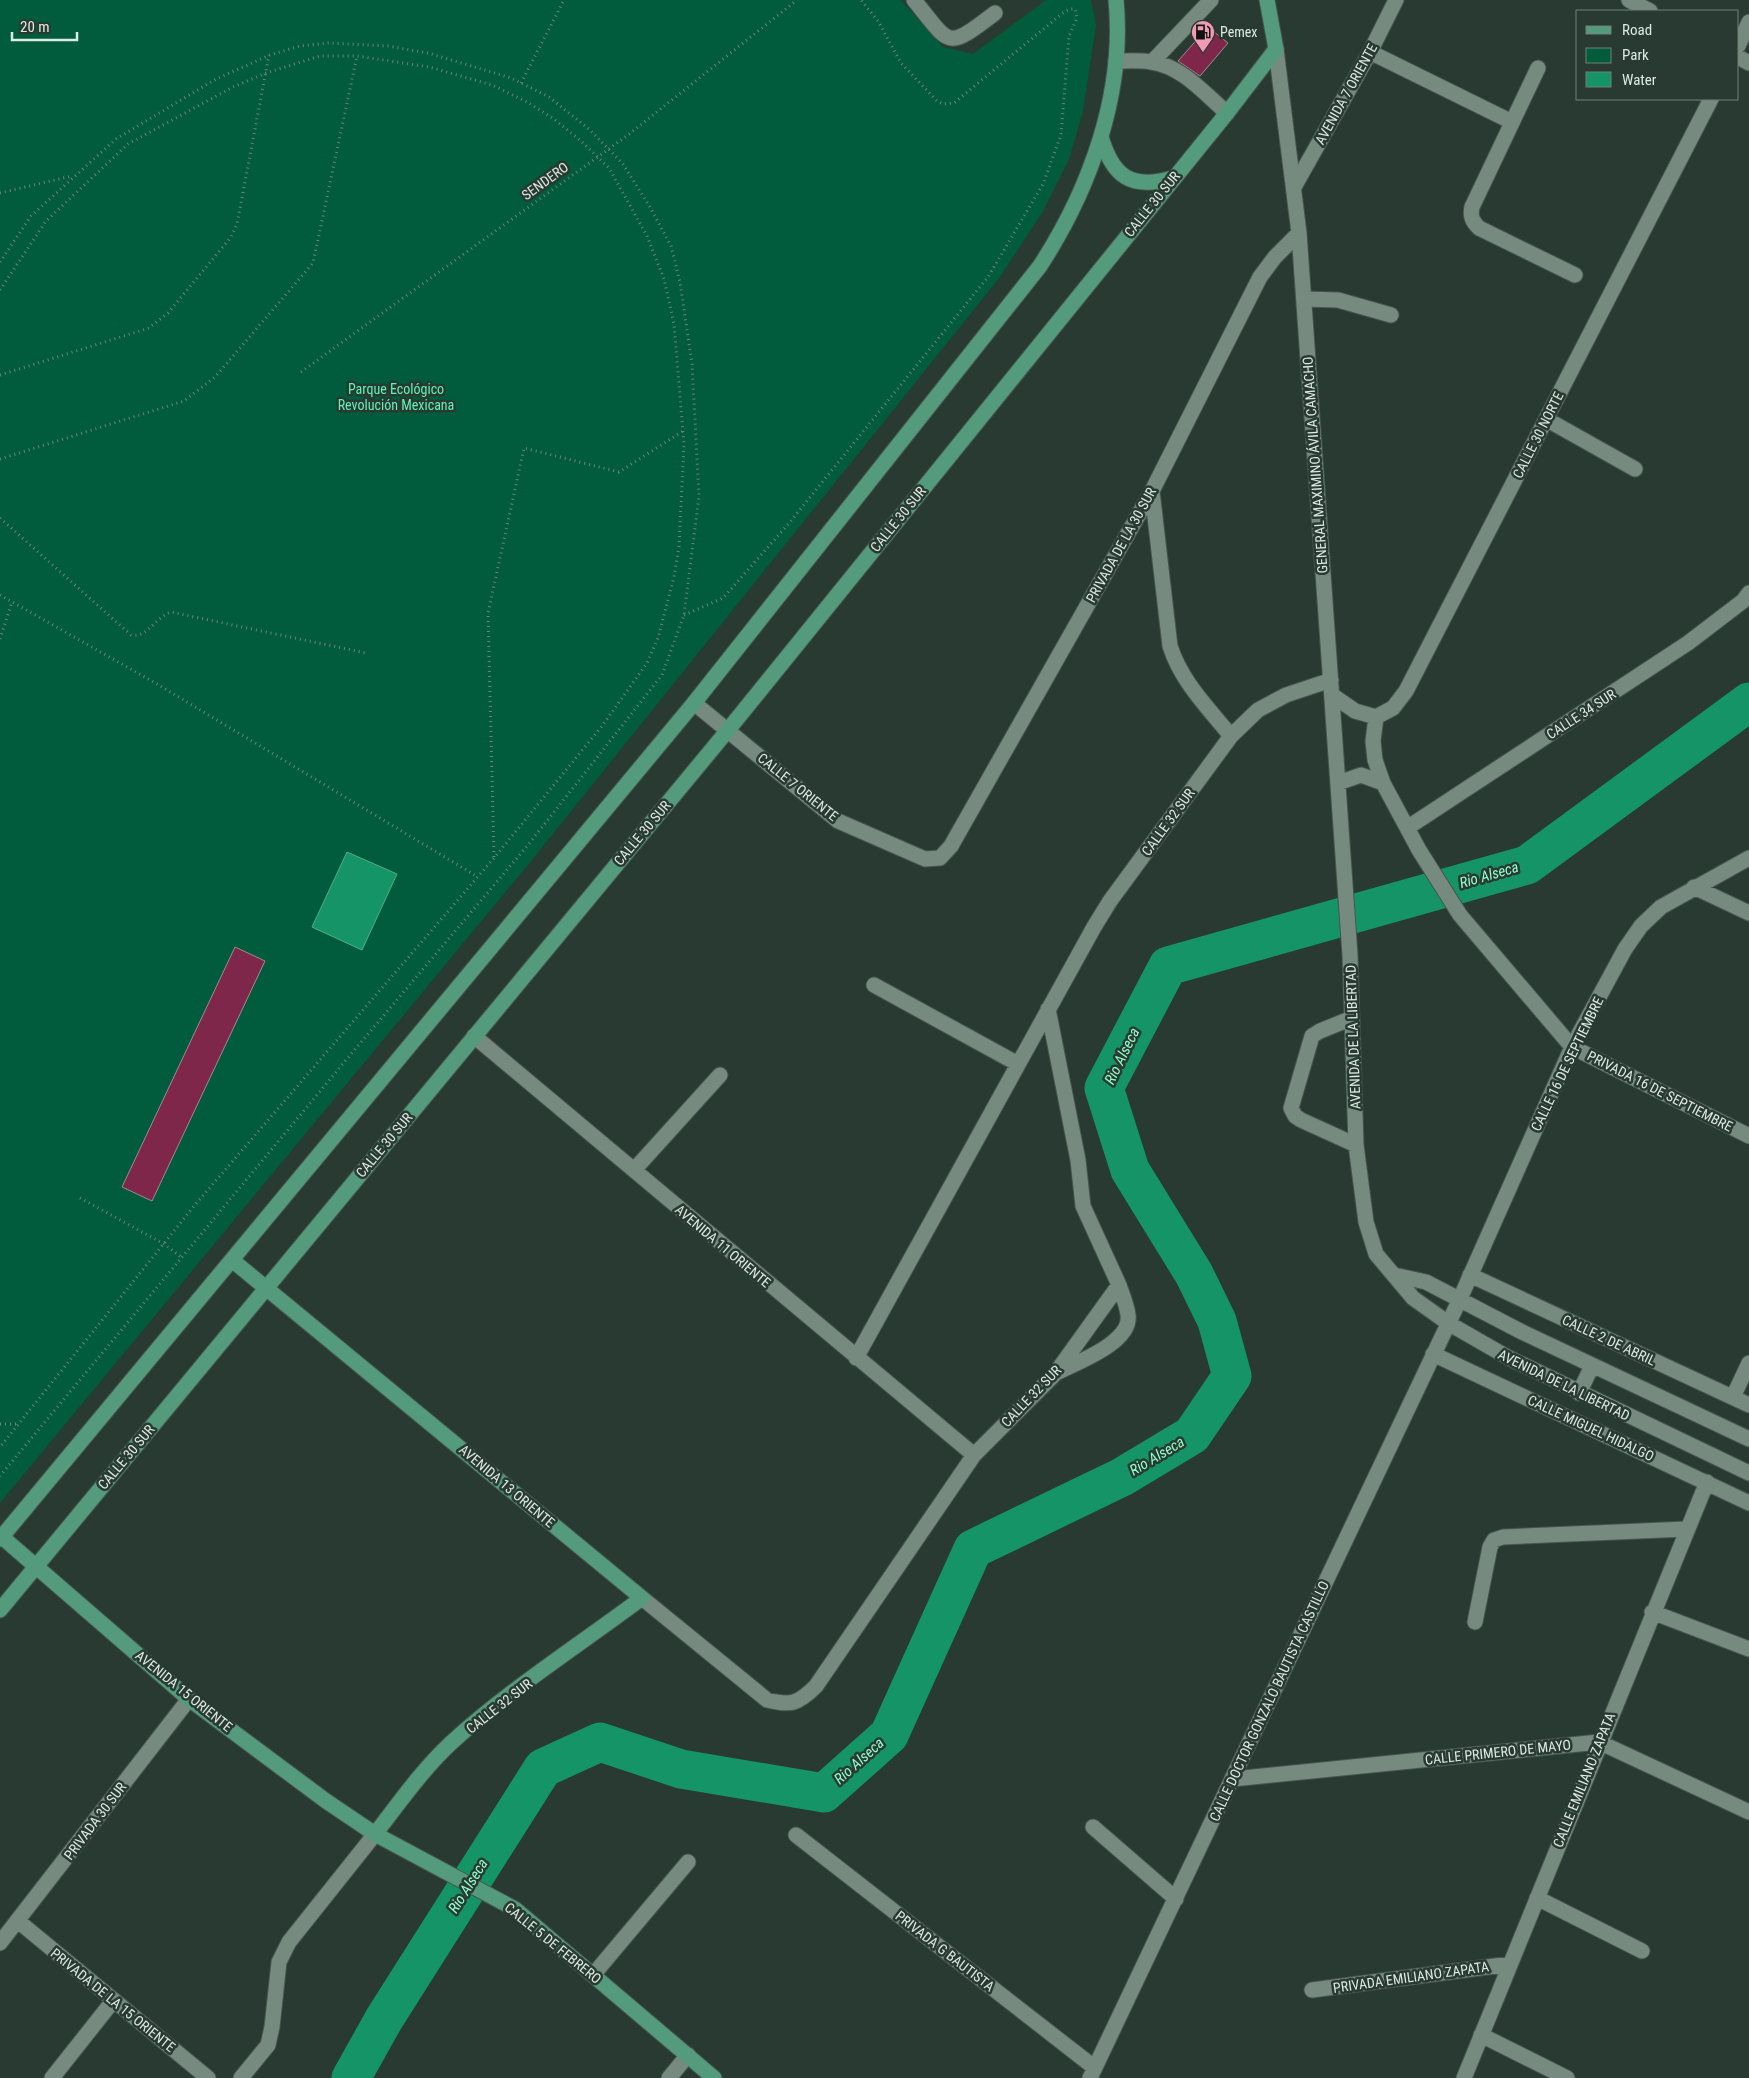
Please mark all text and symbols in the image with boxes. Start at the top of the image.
scale bar [12,10,78,42]
legend [1576,10,1739,100]
text: 20 m [20,18,50,36]
fuel station icon: Pemex [1190,19,1216,53]
text: Road [1622,21,1652,39]
place label: Pemex [1220,24,1257,40]
street label: AVENIDA 7 ORIENTE [1312,41,1380,147]
text: Park [1622,46,1649,64]
text: Water [1622,71,1657,89]
street label: SENDERO [519,159,571,203]
street label: CALLE 30 SUR [1121,168,1183,240]
street label: GENERAL MAXIMINO ÁVILA CAMACHO [1298,356,1331,574]
park label: Parque Ecológico Revolución Mexicana [338,381,454,413]
street label: CALLE 30 NORTE [1509,389,1567,481]
street label: CALLE 30 SUR [867,483,929,555]
street label: PRIVADA DE LA 30 SUR [1083,484,1160,605]
street label: CALLE 34 SUR [1543,685,1619,742]
street label: CALLE 7 ORIENTE [755,750,841,824]
street label: CALLE 32 SUR [1138,785,1198,859]
street label: CALLE 30 SUR [610,797,674,868]
water label: Rio Alseca [1457,858,1521,892]
street label: AVENIDA DE LA LIBERTAD [1342,965,1364,1109]
street label: CALLE 16 DE SEPTIEMBRE [1528,994,1606,1134]
water label: Rio Alseca [1101,1025,1143,1087]
street label: PRIVADA 16 DE SEPTIEMBRE [1585,1047,1735,1135]
street label: CALLE 30 SUR [352,1109,416,1180]
street label: AVENIDA 11 ORIENTE [672,1201,774,1291]
street label: CALLE 2 DE ABRIL [1560,1311,1658,1369]
street label: AVENIDA DE LA LIBERTAD [1496,1346,1632,1424]
street label: CALLE 32 SUR [998,1362,1065,1430]
street label: CALLE MIGUEL HIDALGO [1525,1392,1657,1464]
street label: CALLE 30 SUR [94,1421,158,1492]
water label: Rio Alseca [1126,1433,1188,1479]
street label: AVENIDA 13 ORIENTE [456,1441,558,1531]
street label: CALLE DOCTOR GONZALO BAUTISTA CASTILLO [1206,1578,1332,1824]
street label: AVENIDA 15 ORIENTE [132,1647,236,1735]
street label: CALLE 32 SUR [463,1675,536,1737]
street label: CALLE EMILIANO ZAPATA [1550,1710,1618,1850]
water label: Rio Alseca [830,1734,888,1788]
street label: CALLE PRIMERO DE MAYO [1424,1736,1572,1768]
street label: PRIVADA 30 SUR [61,1779,130,1863]
water label: Rio Alseca [444,1855,492,1916]
street label: CALLE 5 DE FEBRERO [502,1899,604,1987]
street label: PRIVADA G BAUTISTA [892,1907,998,1995]
street label: PRIVADA DE LA 15 ORIENTE [48,1945,179,2055]
street label: PRIVADA EMILIANO ZAPATA [1332,1958,1490,1996]

